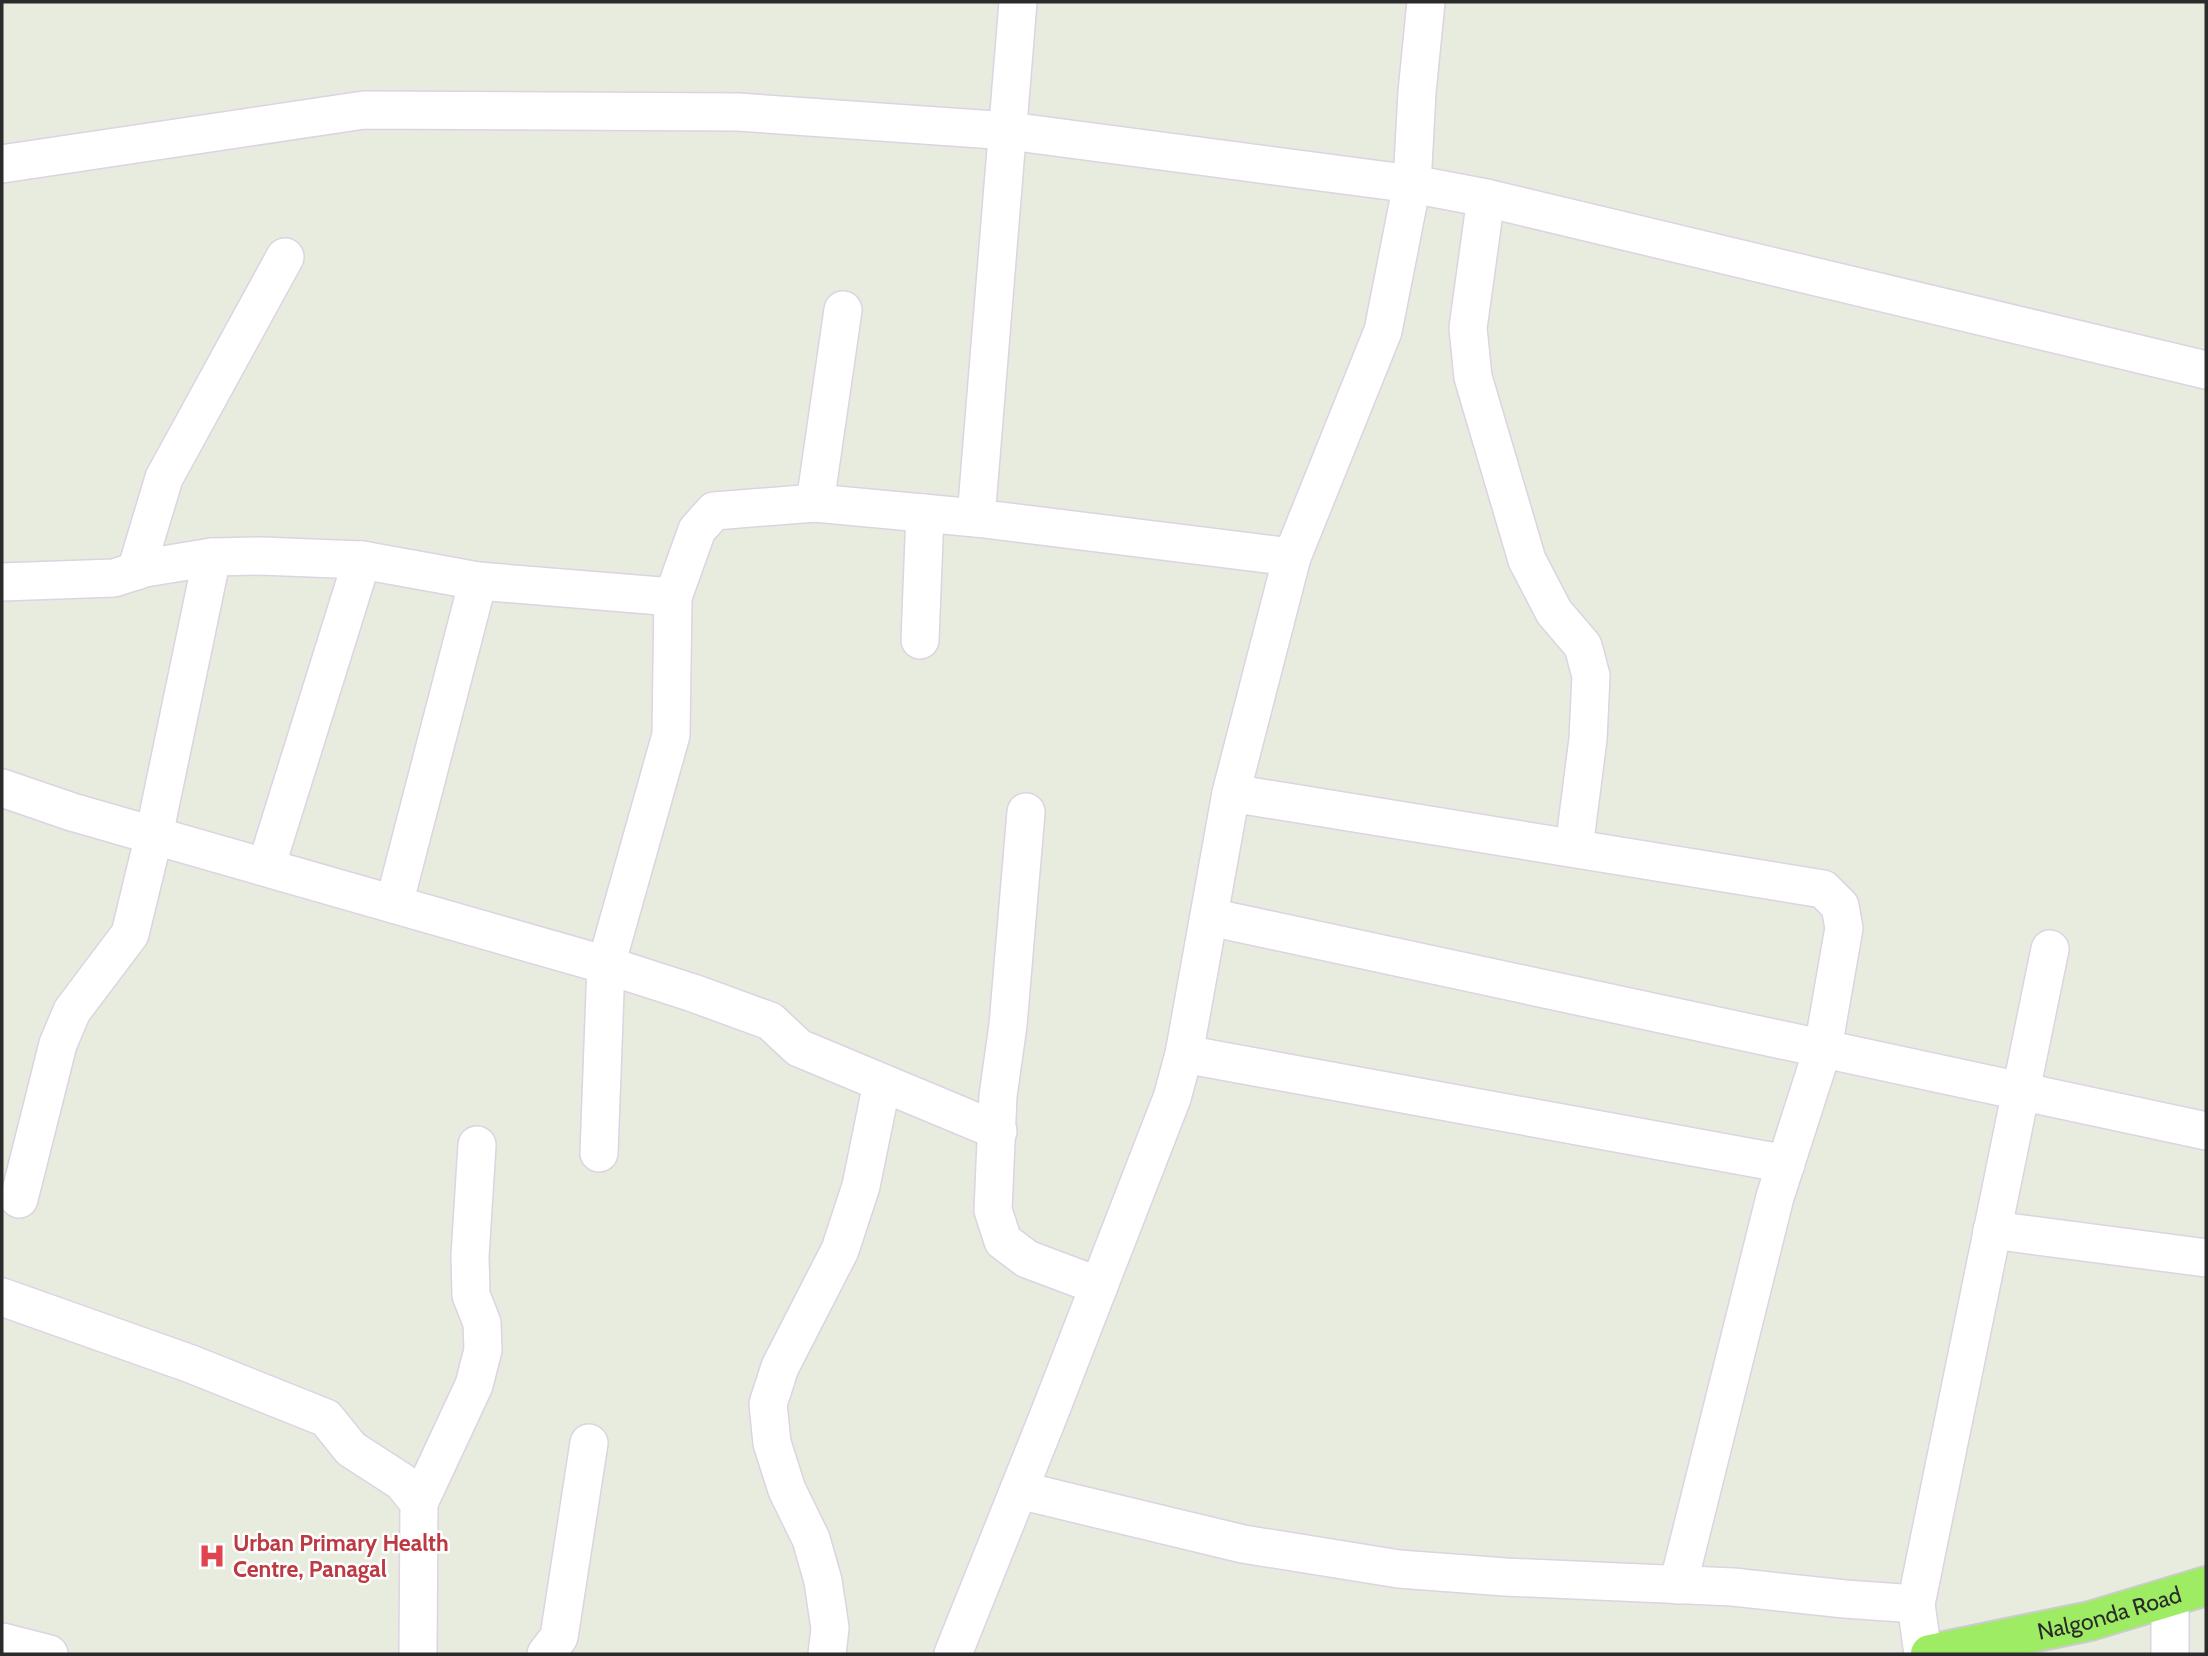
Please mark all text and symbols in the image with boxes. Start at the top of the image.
place label: Urban Primary Health Centre, Panagal [233,1529,449,1583]
hospital icon: Urban Primary Health Centre, Panagal [197,1541,227,1571]
street label: Nalgonda Road [2035,1580,2185,1646]

